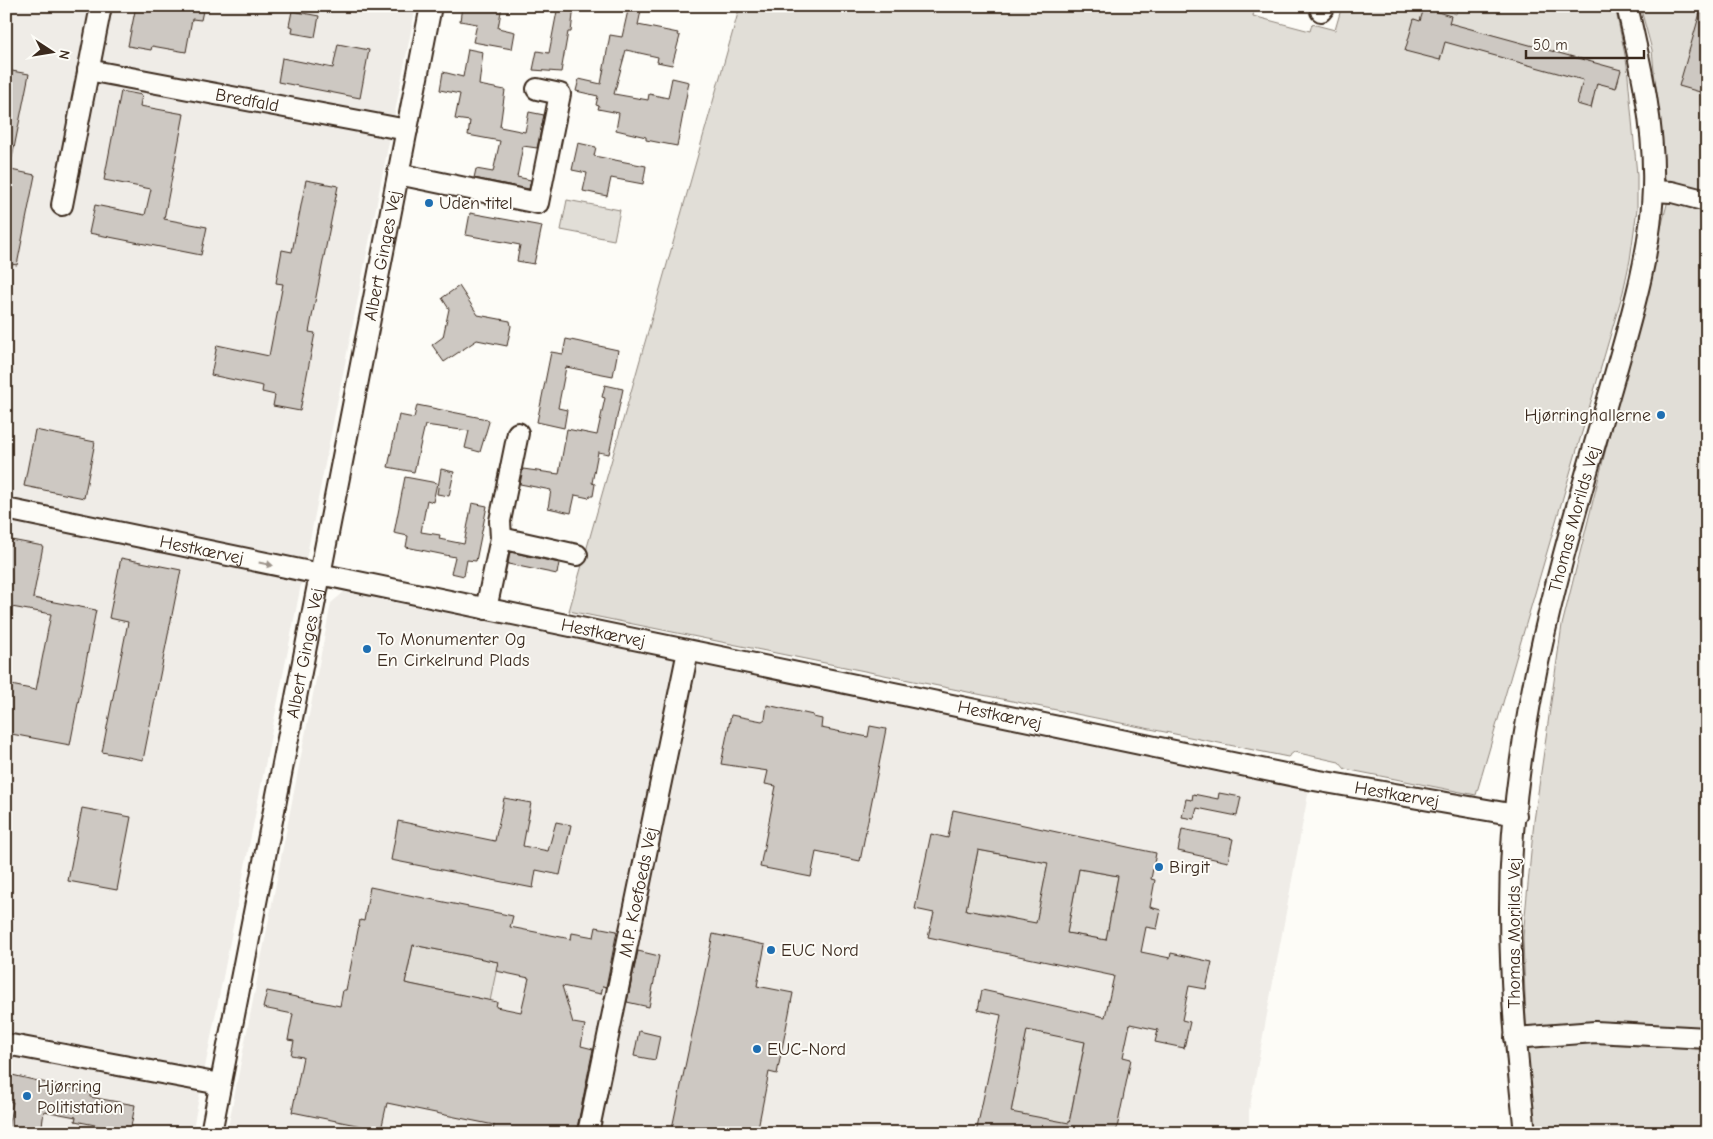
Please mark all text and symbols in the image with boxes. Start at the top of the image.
north arrow [28,28,78,78]
scale bar [1526,28,1643,60]
text: 50 m [1533,36,1568,54]
text: N [55,48,73,61]
street label: Bredfald [214,84,281,116]
street label: Albert Ginges Vej [359,189,405,323]
place label: Uden titel [439,193,513,214]
marker: Uden titel [423,197,435,209]
place label: Hjørringhallerne [1524,405,1651,426]
marker: Hjørringhallerne [1655,409,1667,421]
street label: Thomas Morilds Vej [1544,443,1604,595]
street label: Hestkærvej [158,531,246,569]
one-way arrow [259,560,274,568]
street label: Albert Ginges Vej [282,586,328,720]
street label: Hestkærvej [559,614,647,652]
place label: To Monumenter Og En Cirkelrund Plads [377,629,530,671]
marker: To Monumenter Og En Cirkelrund Plads [361,643,373,655]
street label: Hestkærvej [956,696,1044,734]
street label: Hestkærvej [1353,777,1441,812]
street label: M.P. Koefoeds Vej [614,825,662,959]
place label: Birgit [1169,857,1210,878]
street label: Thomas Morilds Vej [1504,858,1525,1008]
marker: Birgit [1153,861,1165,873]
place label: EUC Nord [781,940,859,961]
marker: EUC Nord [765,944,777,956]
place label: EUC-Nord [767,1039,846,1060]
marker: EUC-Nord [751,1043,763,1055]
place label: Hjørring Politistation [37,1076,123,1118]
marker: Hjørring Politistation [21,1090,33,1102]

